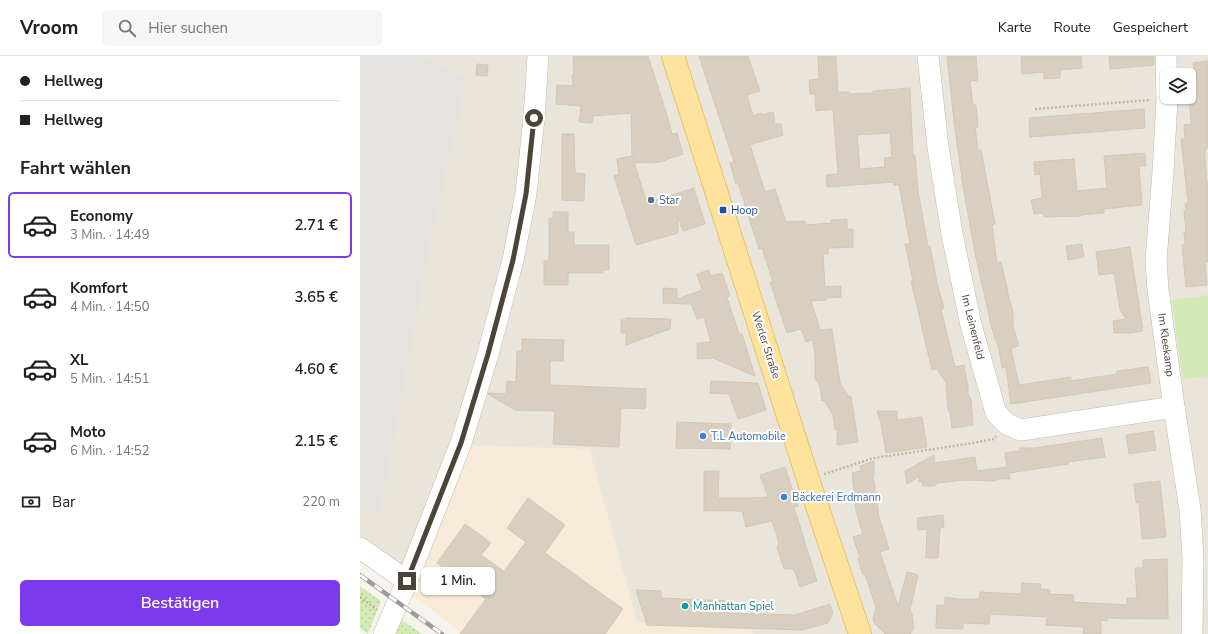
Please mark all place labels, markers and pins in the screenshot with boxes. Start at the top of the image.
place label: Star [659,193,679,208]
marker: Star [646,195,656,205]
place label: Hoop [731,203,758,218]
marker: Hoop [718,205,728,215]
place label: T.L Automobile [711,429,786,444]
marker: T.L Automobile [698,431,708,441]
place label: Bäckerei Erdmann [792,490,881,505]
marker: Bäckerei Erdmann [779,492,789,502]
place label: Manhattan Spiel [693,599,775,614]
marker: Manhattan Spiel [680,601,690,611]

